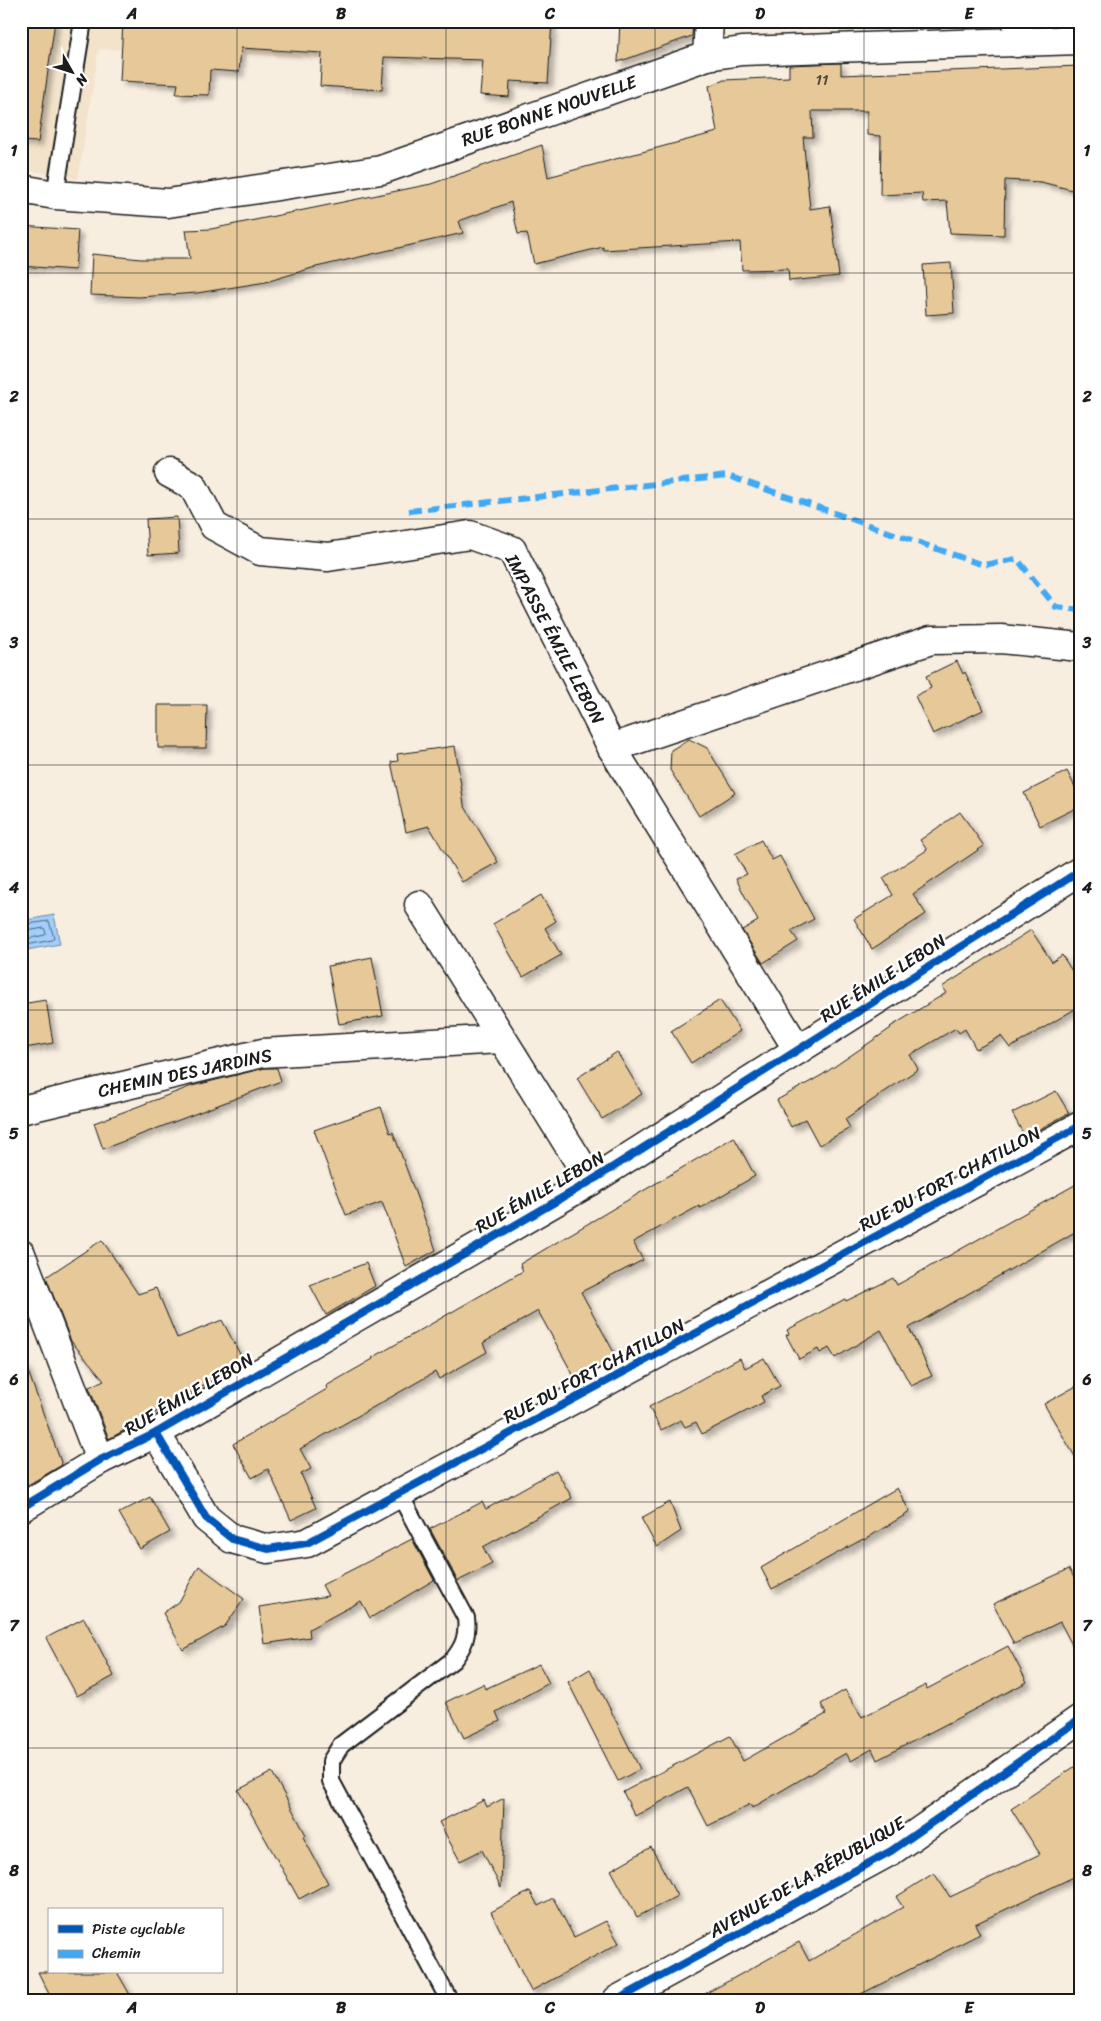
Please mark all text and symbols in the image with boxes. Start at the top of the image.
text: A [126,0,137,28]
text: B [336,0,347,28]
text: C [544,0,556,28]
text: D [755,0,765,28]
text: E [965,0,975,28]
north arrow [48,48,98,98]
street label: RUE BONNE NOUVELLE [457,66,642,156]
text: N [69,67,95,92]
house number: 11 [816,67,828,93]
text: 1 [11,136,18,165]
text: 1 [1084,136,1091,165]
text: 2 [8,382,19,411]
text: 2 [1081,382,1092,411]
street label: IMPASSE ÉMILE LEBON [496,547,614,730]
text: 3 [9,628,19,657]
text: 3 [1082,628,1092,657]
text: 4 [8,873,19,902]
text: 4 [1081,873,1092,902]
street label: RUE ÉMILE LEBON [813,925,953,1031]
street label: CHEMIN DES JARDINS [95,1039,275,1107]
street label: RUE DU FORT CHATILLON [853,1117,1047,1241]
text: 5 [9,1119,19,1148]
text: 5 [1082,1119,1092,1148]
street label: RUE ÉMILE LEBON [469,1142,611,1242]
street label: RUE DU FORT CHATILLON [497,1309,691,1433]
street label: RUE ÉMILE LEBON [118,1344,260,1444]
text: 6 [8,1365,19,1394]
text: 6 [1081,1365,1092,1394]
text: 7 [9,1611,20,1640]
text: 7 [1082,1611,1093,1640]
street label: AVENUE DE LA RÉPUBLIQUE [702,1807,912,1947]
text: 8 [8,1856,19,1885]
text: 8 [1081,1856,1092,1885]
legend [48,1908,222,1974]
text: Piste cyclable [92,1916,185,1942]
text: Chemin [92,1940,141,1966]
text: A [126,1993,137,2021]
text: B [336,1993,347,2021]
text: C [544,1993,556,2021]
text: D [755,1993,765,2021]
text: E [965,1993,975,2021]

